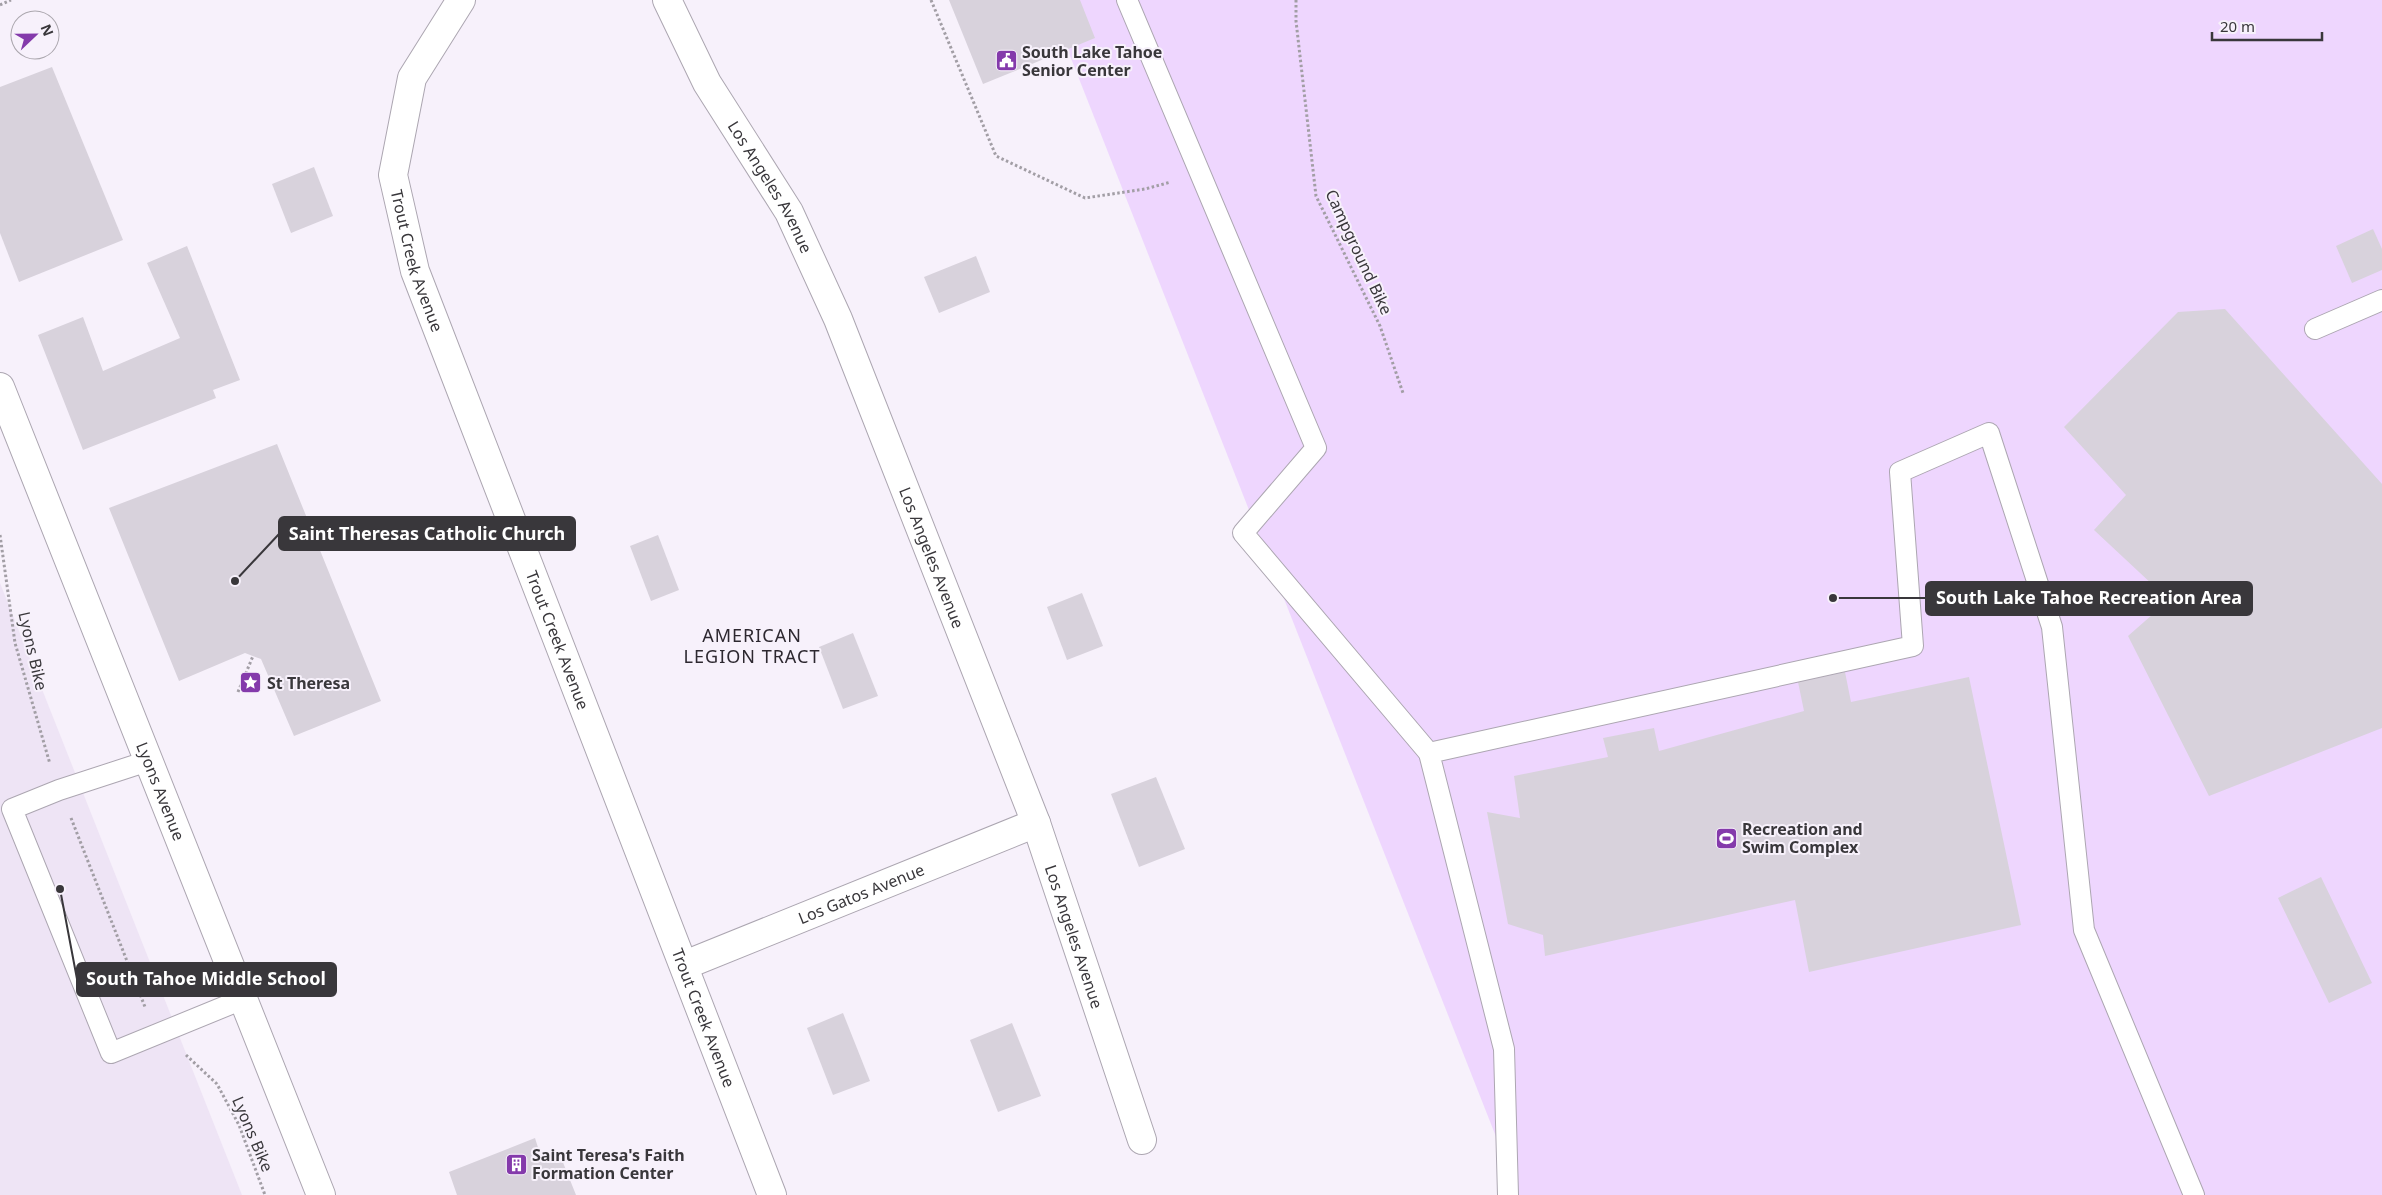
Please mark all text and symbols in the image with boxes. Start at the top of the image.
north arrow [10,10,60,60]
scale bar [2212,10,2322,42]
text: 20 m [2220,16,2255,36]
text: N [37,21,58,39]
place label: South Lake Tahoe Senior Center [1022,41,1162,81]
public building icon: South Lake Tahoe Senior Center [994,49,1018,73]
street label: Los Angeles Avenue [723,117,817,257]
street label: Campground Bike [1320,186,1398,318]
street label: Trout Creek Avenue [386,188,448,335]
street label: Los Angeles Avenue [894,484,969,631]
callout: Saint Theresas Catholic Church [279,517,575,550]
text: Saint Theresas Catholic Church [289,521,565,545]
street label: Trout Creek Avenue [521,567,594,713]
callout: South Lake Tahoe Recreation Area [1926,582,2252,615]
text: South Lake Tahoe Recreation Area [1936,585,2242,609]
street label: Lyons Bike [13,610,53,692]
district label: AMERICAN LEGION TRACT [684,623,820,668]
place icon: St Theresa [239,671,263,695]
place label: St Theresa [267,672,350,694]
street label: Lyons Avenue [131,739,190,844]
place label: Recreation and Swim Complex [1742,818,1863,858]
sports icon: Recreation and Swim Complex [1714,826,1738,850]
street label: Los Gatos Avenue [795,858,927,929]
street label: Los Angeles Avenue [1040,862,1108,1011]
street label: Trout Creek Avenue [667,945,740,1090]
callout: South Tahoe Middle School [77,963,336,996]
text: South Tahoe Middle School [86,966,326,990]
street label: Lyons Bike [227,1093,279,1175]
place label: Saint Teresa's Faith Formation Center [532,1144,685,1184]
building icon: Saint Teresa's Faith Formation Center [504,1152,528,1176]

